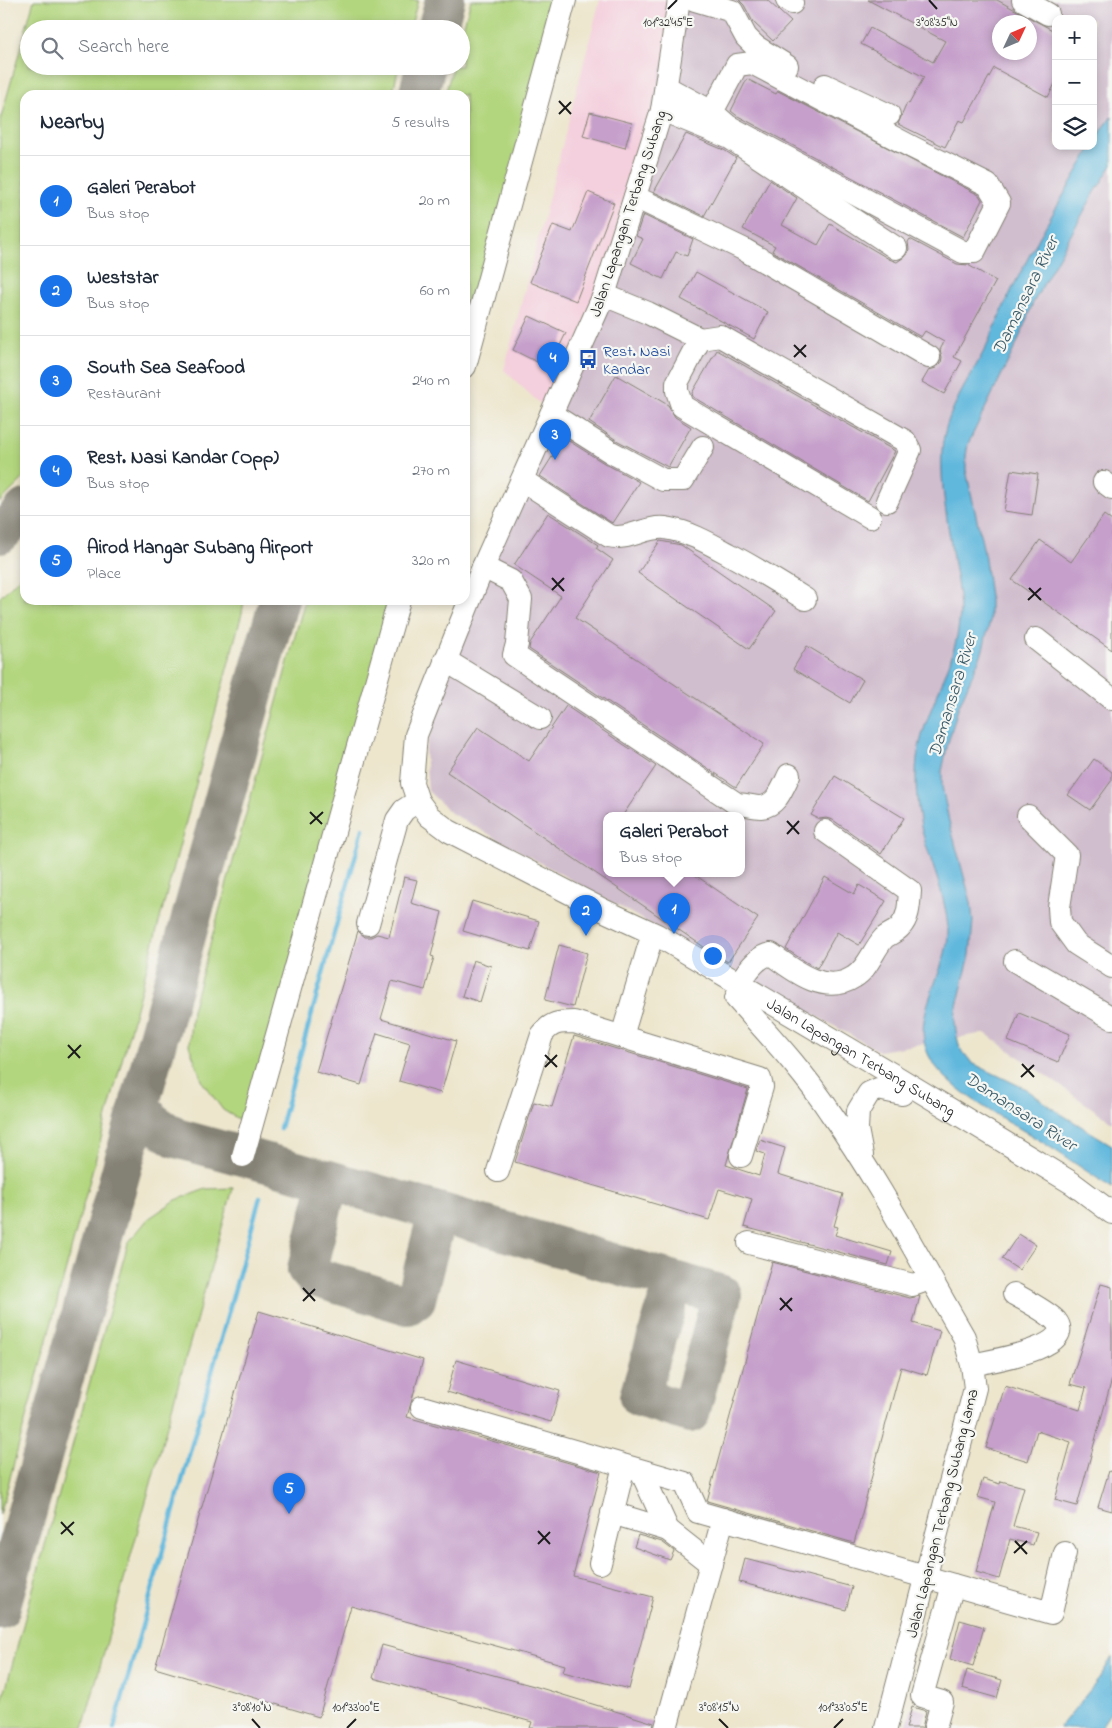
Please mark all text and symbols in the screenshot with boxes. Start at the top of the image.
text: 101°32'45"E [643,14,693,32]
text: 3°08'35"N [916,14,958,32]
north arrow [992,15,1037,60]
map controls [1052,15,1097,150]
button: + [1052,15,1097,60]
search box [20,20,470,75]
icon: search [38,34,66,62]
text: Search here [78,34,169,61]
button: − [1052,60,1097,105]
button: layers [1052,105,1097,150]
street label: Jalan Lapangan Terbang Subang [584,107,674,320]
text: Nearby [40,108,104,138]
text: 5 results [391,111,450,135]
text: Galeri Perabot [87,175,196,202]
text: 1 [53,189,59,213]
text: 20 m [419,189,450,213]
text: Bus stop [87,202,150,226]
water label: Damansara River [987,230,1068,359]
text: Weststar [87,265,159,292]
text: 2 [52,279,60,303]
text: 60 m [420,279,450,303]
text: Bus stop [87,292,150,316]
place label: Rest. Nasi Kandar [603,340,670,382]
pin: 4 [537,342,569,383]
bus stop icon: Rest. Nasi Kandar [577,348,599,370]
text: South Sea Seafood [87,355,245,382]
text: 3 [53,369,59,393]
text: 240 m [412,369,450,393]
text: Restaurant [87,382,161,406]
pin: 3 [539,419,571,460]
text: Rest. Nasi Kandar (Opp) [87,445,279,472]
text: 4 [53,459,59,483]
text: 270 m [412,459,450,483]
text: Bus stop [87,472,150,496]
text: Airod Hangar Subang Airport [87,535,313,562]
text: 5 [51,549,61,573]
text: 320 m [412,549,450,573]
text: Place [87,562,121,586]
water label: Damansara River [923,628,986,761]
popup [603,812,745,877]
text: Galeri Perabot [620,819,728,846]
text: Bus stop [620,846,682,870]
pin: 1 [658,893,690,934]
pin: 2 [570,895,602,936]
your location [700,943,726,969]
street label: Jalan Lapangan Terbang Subang [761,993,960,1124]
water label: Damansara River [959,1067,1083,1160]
street label: Jalan Lapangan Terbang Subang Lama [900,1386,986,1641]
pin: 5 [273,1473,305,1514]
text: 3°08'10"N [232,1699,272,1717]
text: 101°33'00"E [332,1699,380,1717]
text: 3°08'15"N [699,1699,739,1717]
text: 101°33'05"E [818,1699,868,1717]

